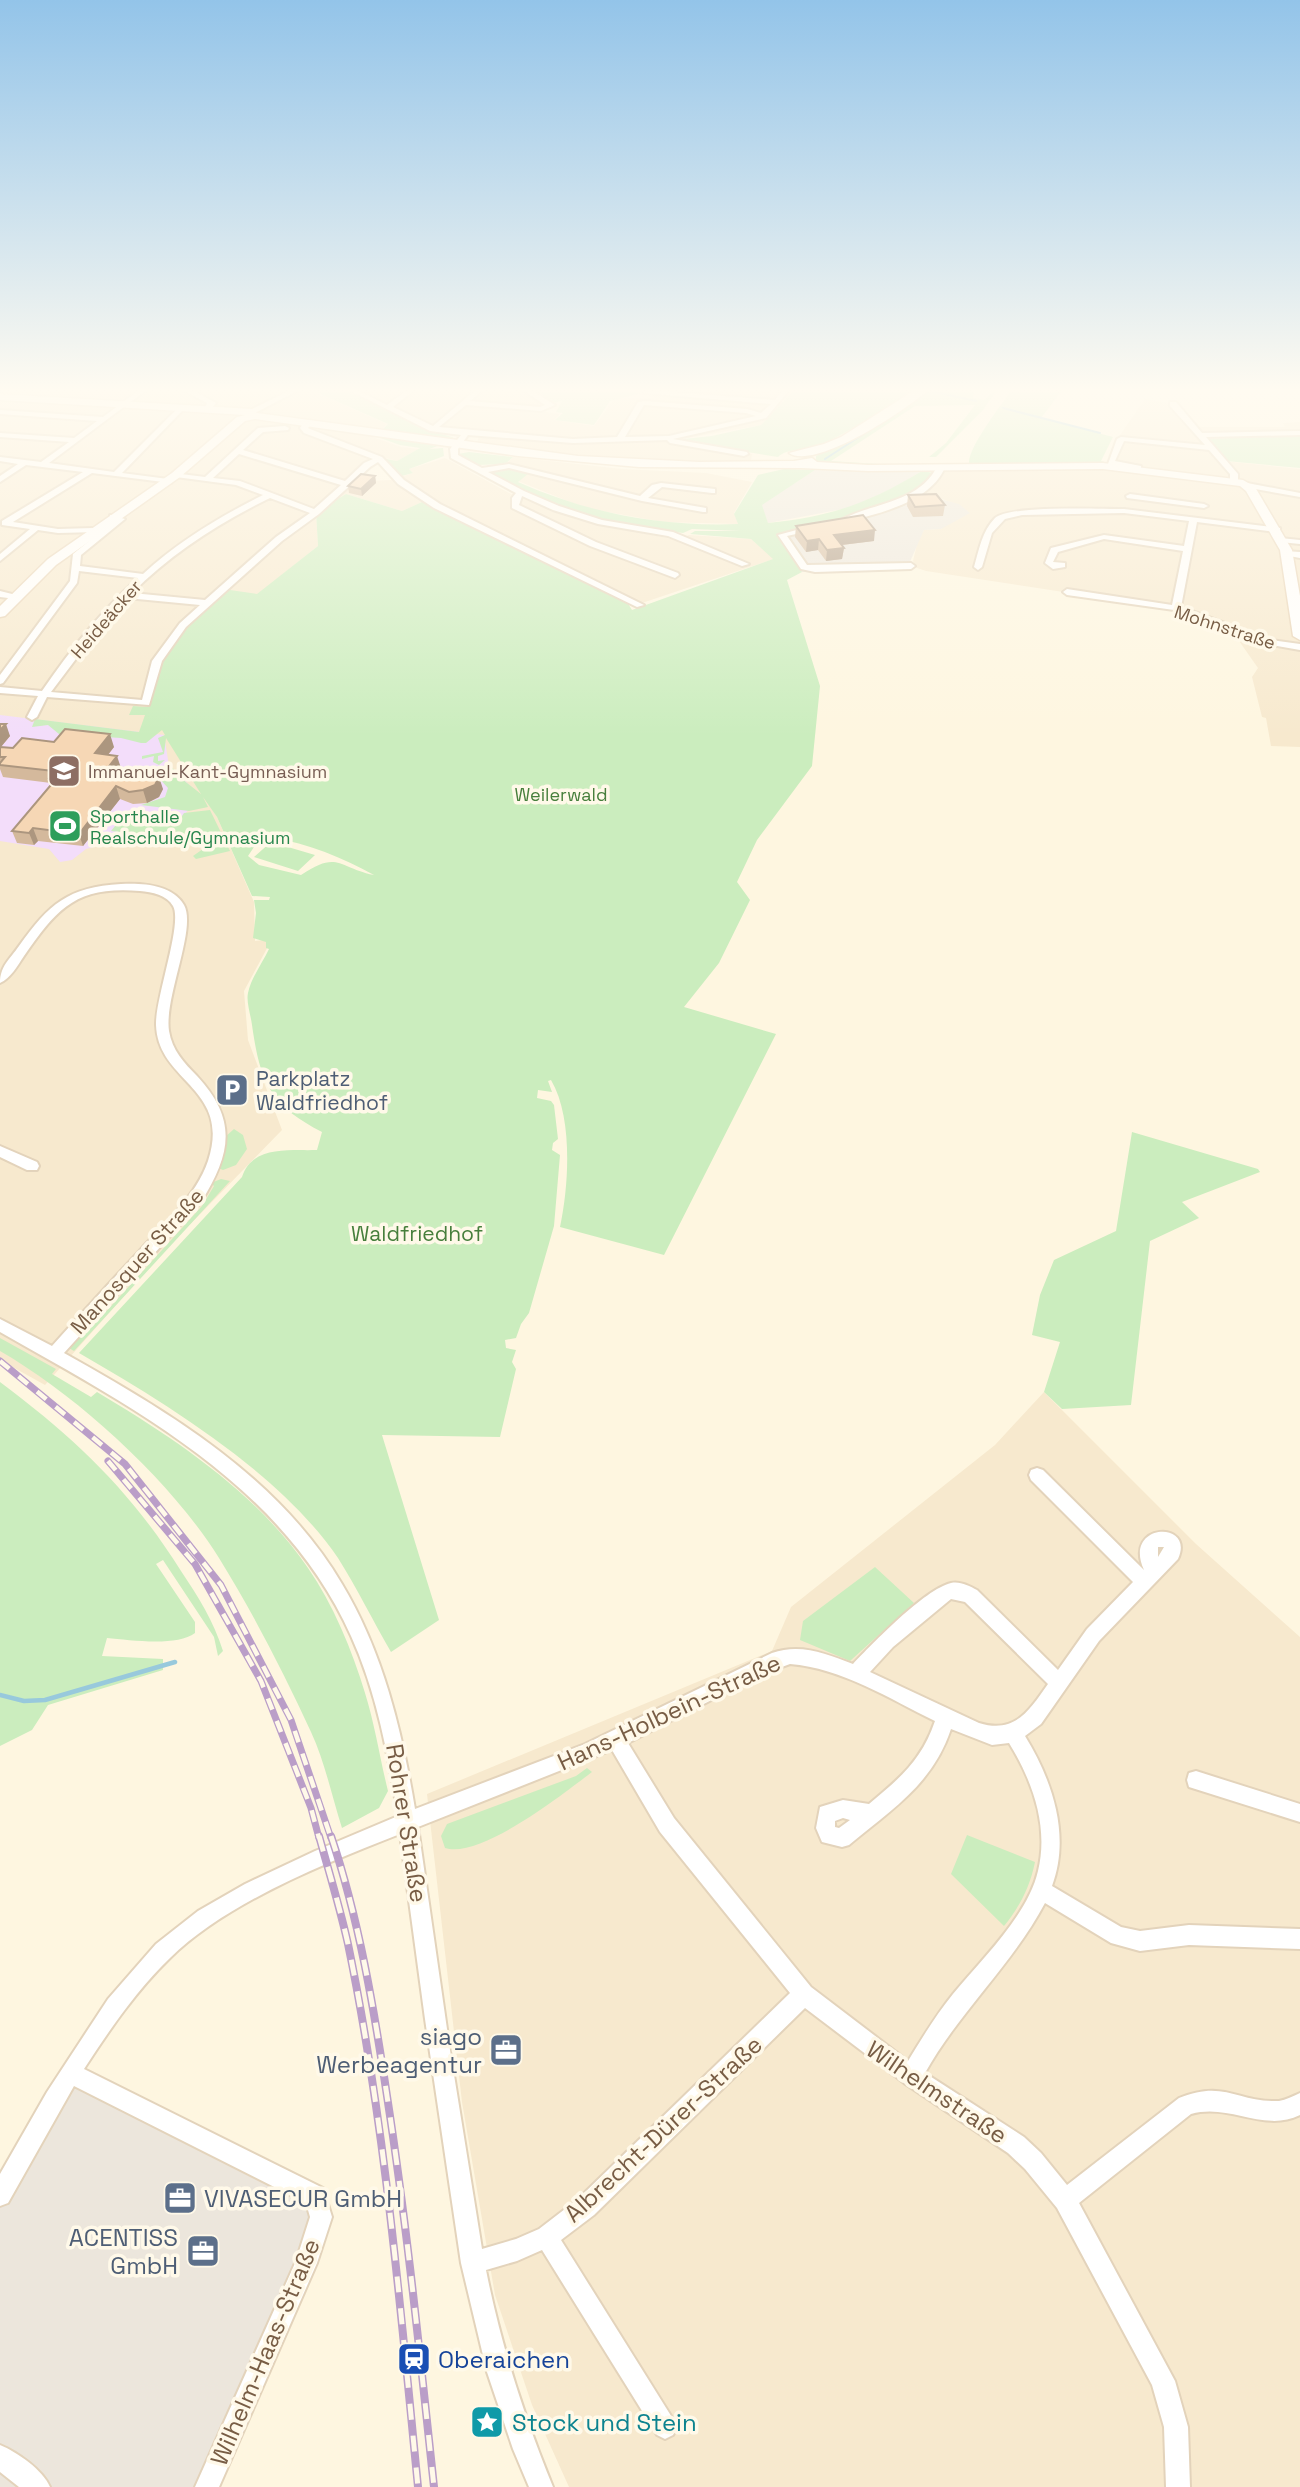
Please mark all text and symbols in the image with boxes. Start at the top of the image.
street label: Heideäcker [66,575,147,663]
street label: Mohnstraße [1171,600,1279,654]
school or university icon: Immanuel-Kant-Gymnasium [45,752,83,790]
place label: Immanuel-Kant-Gymnasium [88,760,327,783]
park label: Weilerwald [514,783,608,806]
place label: Sporthalle Realschule/Gymnasium [90,805,290,849]
sports icon: Sporthalle Realschule/Gymnasium [46,807,84,845]
place label: Parkplatz Waldfriedhof [256,1065,388,1116]
parking icon: Parkplatz Waldfriedhof [213,1071,251,1109]
street label: Manosquer Straße [64,1182,210,1340]
park label: Waldfriedhof [351,1220,483,1247]
street label: Hans-Holbein-Straße [552,1647,786,1777]
street label: Rohrer Straße [379,1741,435,1905]
place label: siago Werbeagentur [316,2021,482,2080]
street label: Albrecht-Dürer-Straße [557,2029,769,2229]
office icon: siago Werbeagentur [487,2031,525,2069]
street label: Wilhelmstraße [861,2033,1013,2151]
office icon: VIVASECUR GmbH [161,2179,199,2217]
place label: VIVASECUR GmbH [204,2183,402,2214]
place label: ACENTISS GmbH [69,2222,178,2281]
office icon: ACENTISS GmbH [184,2232,222,2270]
street label: Wilhelm-Haas-Straße [203,2234,327,2470]
station icon: Oberaichen [395,2340,433,2378]
place label: Oberaichen [438,2344,570,2375]
place icon: Stock und Stein [468,2403,506,2441]
place label: Stock und Stein [512,2407,697,2438]

